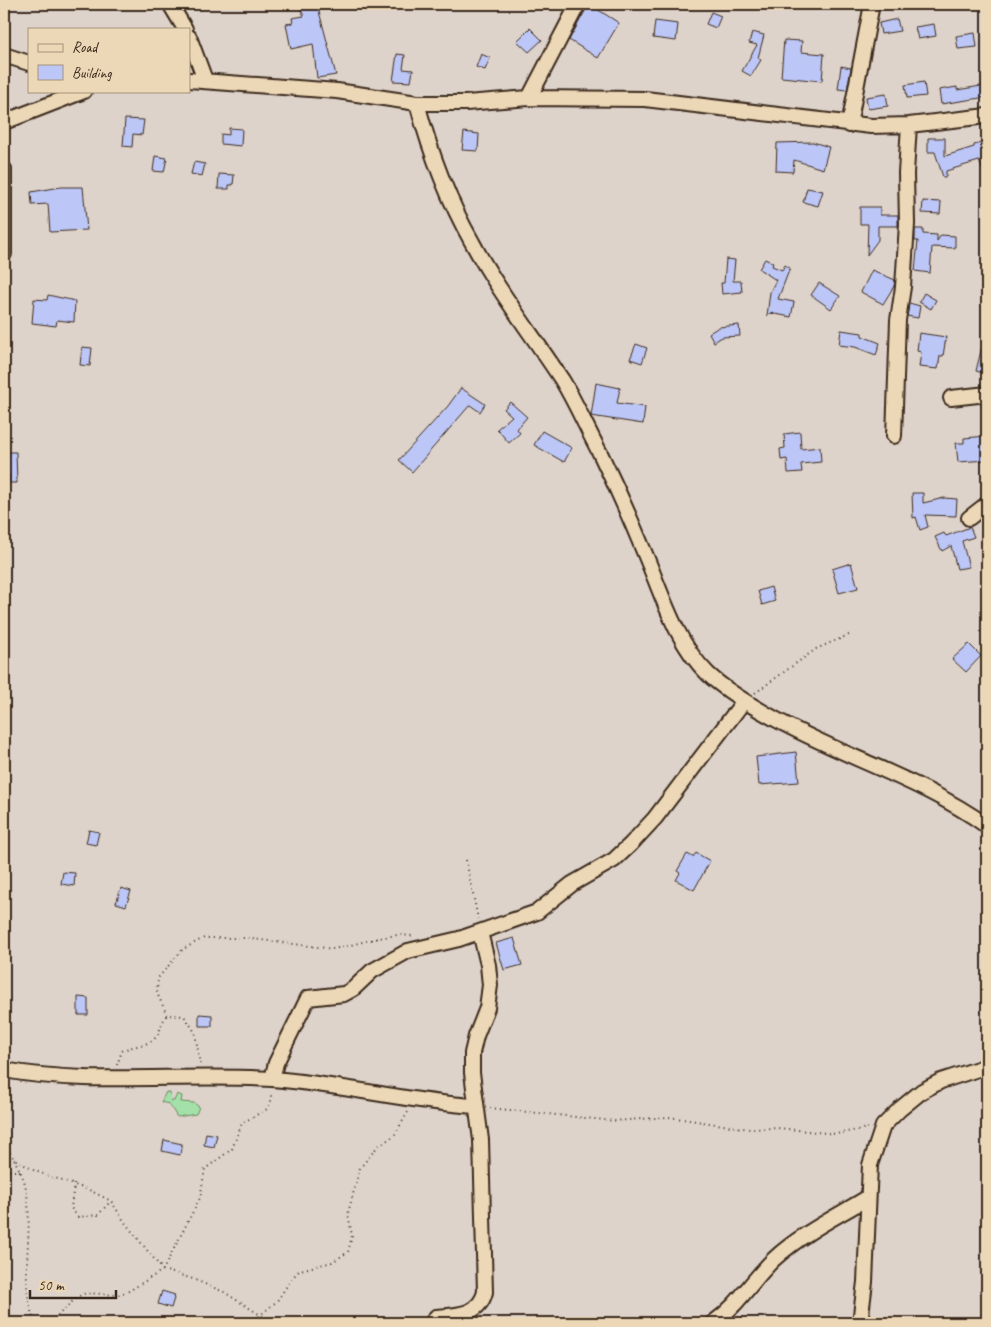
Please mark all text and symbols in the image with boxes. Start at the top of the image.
legend [28,28,190,92]
text: Road [72,38,99,57]
text: Building [72,64,112,83]
scale bar [30,1267,116,1299]
text: 50 m [38,1276,65,1295]

